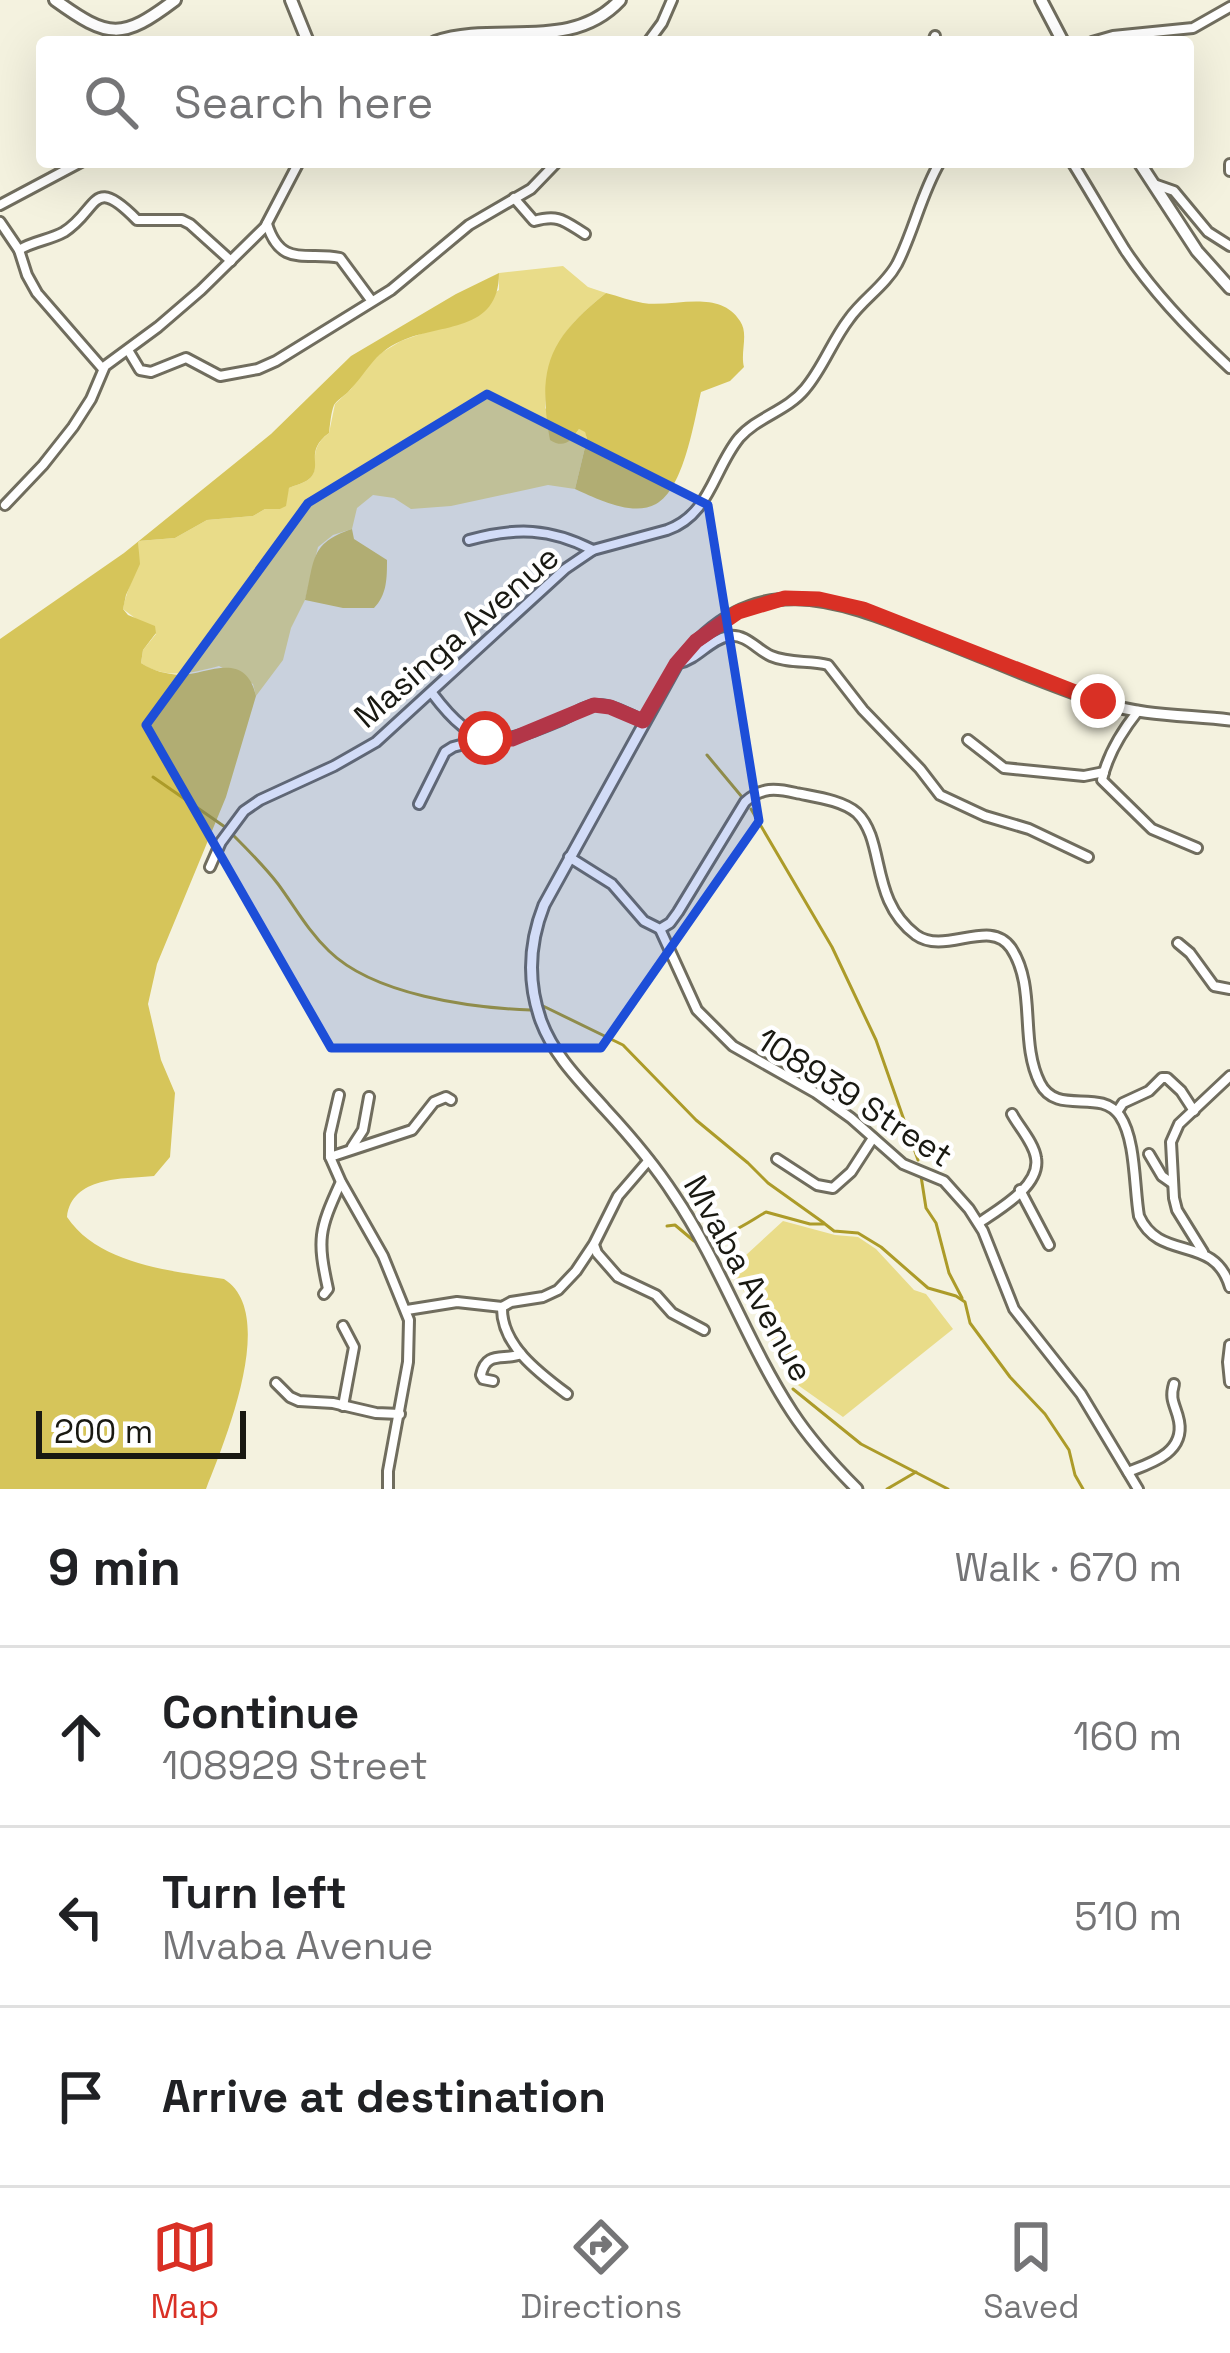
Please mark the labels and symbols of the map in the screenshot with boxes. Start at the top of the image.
street label: Masinga Avenue [346,536,568,737]
route end [1071,674,1125,728]
route start [458,711,512,765]
street label: 108939 Street [749,1019,960,1177]
street label: Mvaba Avenue [674,1168,822,1389]
scale bar [36,1405,246,1458]

